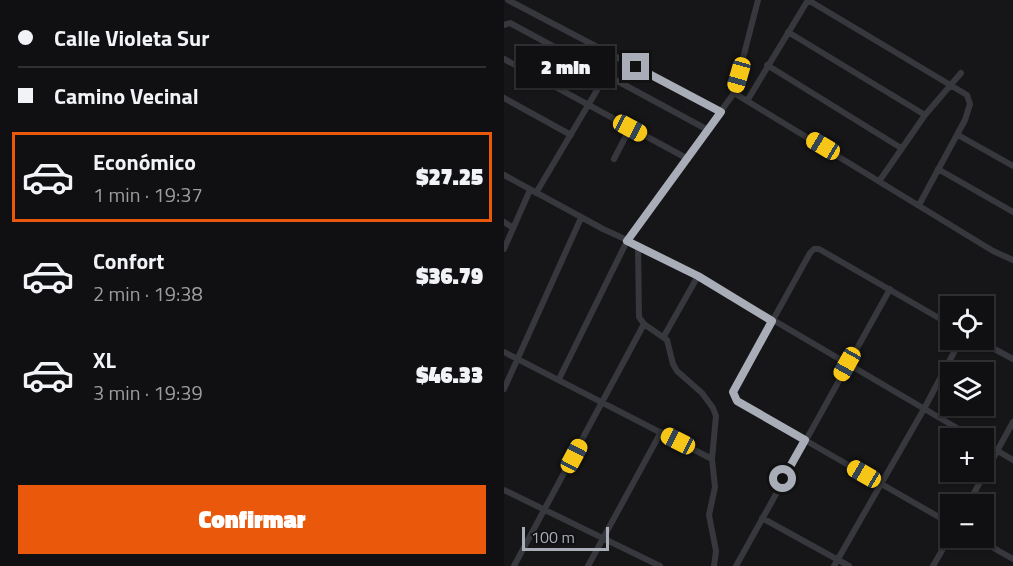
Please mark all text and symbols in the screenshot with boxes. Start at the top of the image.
text: Calle Violeta Sur [54,21,209,55]
callout: 2 min [516,46,615,88]
text: 2 min [541,51,590,82]
route end [622,53,649,80]
car [725,55,753,95]
text: Camino Vecinal [54,79,199,113]
car [610,112,650,144]
car [803,129,843,163]
text: Económico [93,145,196,179]
icon: car [21,150,75,204]
text: $27.25 [416,160,483,194]
text: 1 min · 19:37 [93,179,203,210]
text: Confort [93,244,164,278]
icon: car [21,249,75,303]
text: $36.79 [416,259,483,293]
text: 2 min · 19:38 [93,278,203,309]
map controls [940,296,994,548]
button: locate [940,296,994,350]
text: XL [93,343,116,377]
car [830,344,864,384]
icon: car [21,348,75,402]
text: $46.33 [416,358,483,392]
button: layers [940,362,994,416]
text: 3 min · 19:39 [93,377,203,408]
car [658,425,698,457]
button: + [940,428,994,482]
car [558,436,590,476]
car [844,457,884,491]
route start [769,465,796,492]
button: Confirmar [18,485,486,554]
button: − [940,494,994,548]
scale bar [522,524,609,552]
text: 100 m [531,525,575,549]

